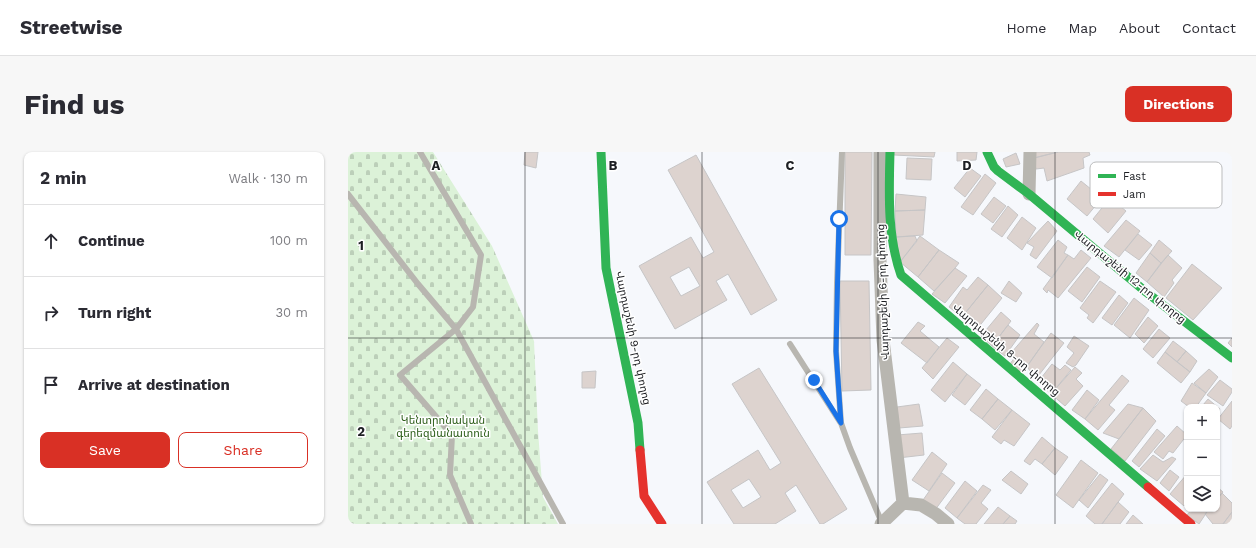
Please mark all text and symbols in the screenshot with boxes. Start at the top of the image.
text: Streetwise [20,16,123,39]
text: Home [1006,20,1046,36]
text: Map [1068,20,1097,36]
text: About [1119,20,1160,36]
text: Contact [1182,20,1236,36]
button: Directions [1125,86,1232,122]
text: Find us [24,88,124,121]
text: A [432,158,441,173]
text: B [609,158,618,173]
text: C [786,158,795,173]
text: D [962,158,972,173]
legend [1090,162,1222,208]
text: 2 min [40,168,86,188]
text: Fast [1123,170,1146,183]
text: Walk · 130 m [229,171,308,186]
text: Jam [1123,188,1146,201]
route start [830,210,848,228]
street label: Վարդաշենի 6-րդ փողոց [874,224,892,360]
street label: Վարդաշենի 12-րդ փողոց [1071,228,1189,326]
icon: ahead [40,230,62,252]
text: Continue [78,232,145,250]
text: 100 m [270,233,308,248]
text: 1 [358,238,364,253]
street label: Վարդաշենի 9-րդ փողոց [612,270,654,406]
street label: Վարդաշենի 8-րդ փողոց [950,301,1062,399]
icon: right [40,302,62,324]
text: Turn right [78,304,151,322]
text: 30 m [276,305,308,320]
route end [805,371,823,389]
icon: arrive [40,374,62,396]
text: Arrive at destination [78,376,230,394]
map controls [1184,404,1220,512]
button: + [1184,404,1220,440]
park label: Կենտրոնական գերեզմանատուն [396,414,490,440]
text: 2 [357,424,365,439]
button: Save [40,432,170,468]
button: Share [178,432,308,468]
button: − [1184,440,1220,476]
button: layers [1184,476,1220,512]

